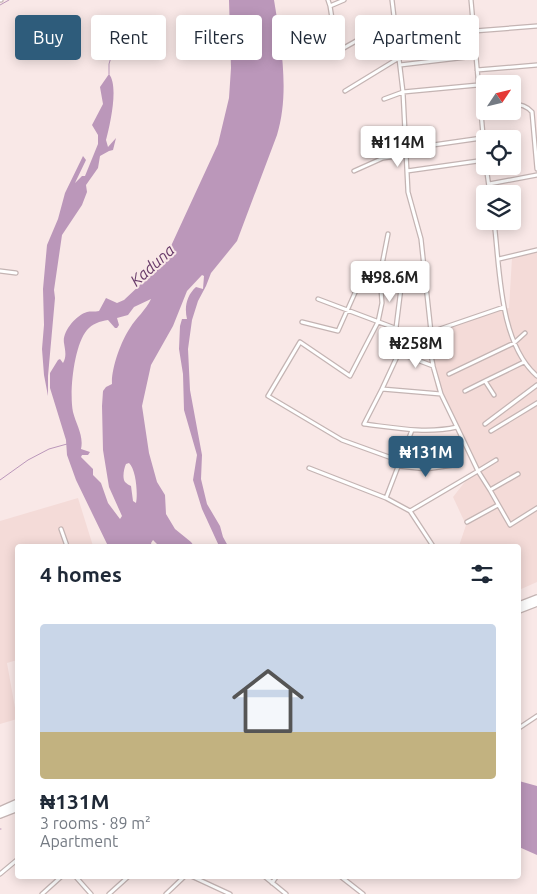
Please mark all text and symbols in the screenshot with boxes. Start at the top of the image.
chip: Buy [15,15,81,60]
chip: Rent [91,15,166,60]
chip: Filters [176,15,262,60]
chip: New [272,15,345,60]
chip: Apartment [355,15,479,60]
north arrow [476,75,521,120]
map controls [476,75,521,230]
pin: ₦114M [363,126,433,168]
button: locate [476,130,521,175]
text: ₦114M [372,133,424,151]
button: layers [476,185,521,230]
water label: Kaduna [126,240,178,289]
pin: ₦98.6M [349,260,431,303]
text: ₦98.6M [362,268,418,286]
pin: ₦258M [381,326,451,369]
text: ₦258M [390,334,442,352]
pin: ₦131M [391,436,461,478]
text: ₦131M [400,443,452,461]
icon: filters [468,560,496,588]
text: 4 homes [40,562,122,586]
icon: home [223,656,313,746]
text: ₦131M [40,789,109,813]
text: 3 rooms · 89 m² [40,814,151,832]
text: Apartment [40,832,118,850]

